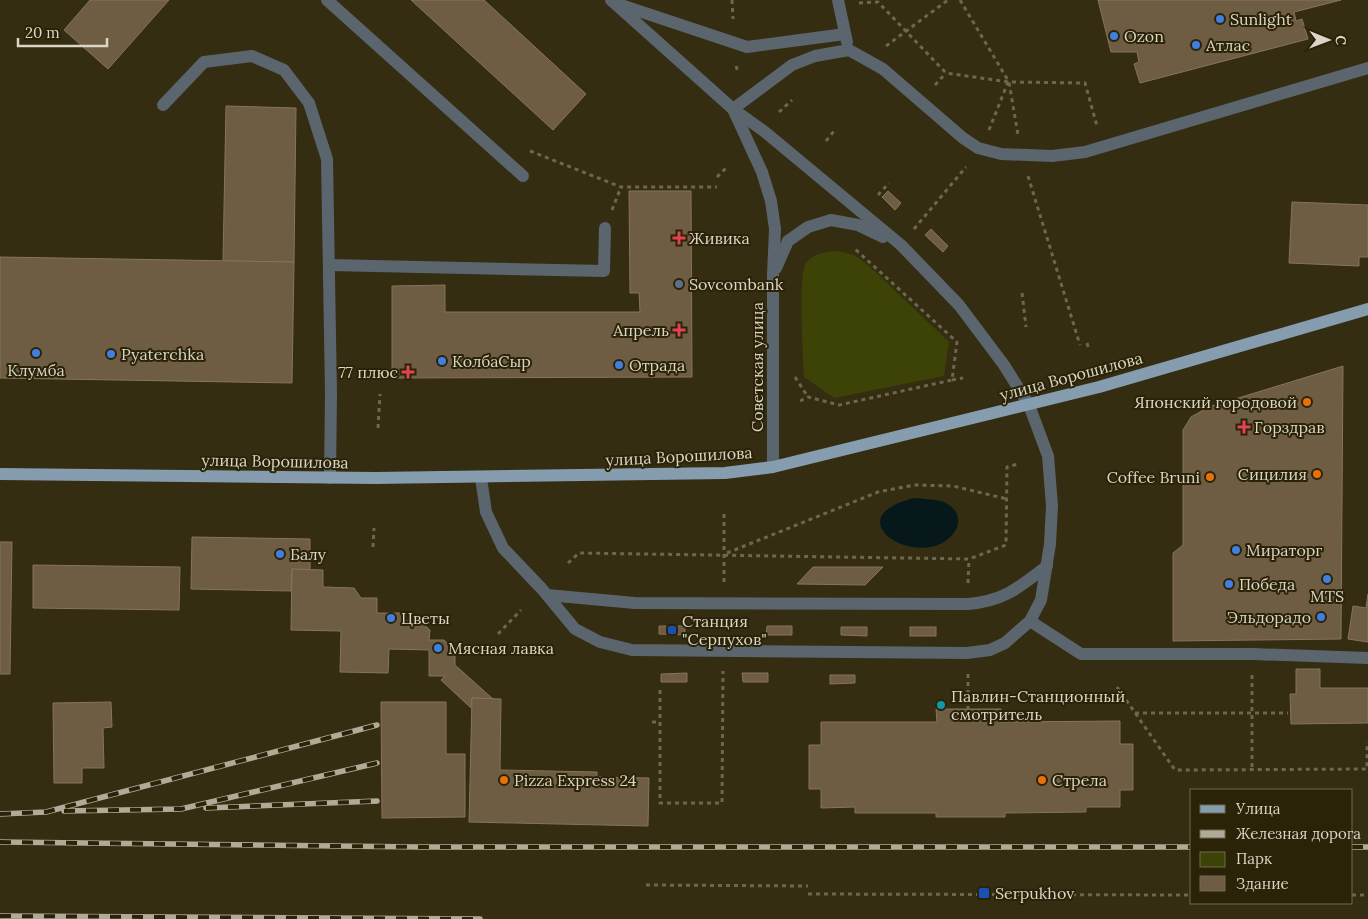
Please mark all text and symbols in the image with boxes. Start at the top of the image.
place label: Sunlight [1230,9,1293,29]
marker: Sunlight [1214,13,1226,25]
scale bar [18,15,106,47]
north arrow [1303,15,1353,65]
text: 20 m [25,23,60,42]
place label: Ozon [1124,26,1164,46]
marker: Ozon [1108,30,1120,42]
place label: Атлас [1205,35,1250,55]
text: С [1332,35,1350,46]
marker: Атлас [1190,39,1202,51]
place label: Живика [689,228,750,248]
marker: Живика [673,232,685,244]
place label: Sovcombank [689,274,784,294]
marker: Sovcombank [673,278,685,290]
street label: Советская улица [747,302,767,432]
place label: Апрель [612,320,669,340]
marker: Апрель [673,324,685,336]
place label: Pyaterchka [121,344,204,364]
marker: Клумба [30,347,42,359]
street label: улица Ворошилова [997,347,1145,405]
marker: Pyaterchka [105,348,117,360]
place label: КолбаСыр [452,351,531,371]
marker: КолбаСыр [436,355,448,367]
place label: Отрада [629,355,685,375]
marker: Отрада [613,359,625,371]
place label: Клумба [7,360,65,380]
place label: 77 плюс [338,362,398,382]
marker: 77 плюс [402,366,414,378]
place label: Японский городовой [1134,392,1297,412]
marker: Японский городовой [1301,396,1313,408]
place label: Горздрав [1254,417,1325,437]
marker: Горздрав [1238,421,1250,433]
street label: улица Ворошилова [605,442,753,470]
street label: улица Ворошилова [201,450,349,472]
place label: Сицилия [1238,464,1307,484]
place label: Coffee Bruni [1107,467,1200,487]
marker: Сицилия [1311,468,1323,480]
marker: Coffee Bruni [1204,471,1216,483]
place label: Мираторг [1246,540,1322,560]
place label: Балу [290,544,327,564]
marker: Мираторг [1230,544,1242,556]
marker: Балу [274,548,286,560]
marker: MTS [1321,573,1333,585]
place label: Победа [1239,574,1295,594]
marker: Победа [1223,578,1235,590]
place label: MTS [1310,586,1344,606]
place label: Эльдорадо [1227,607,1311,627]
place label: Цветы [401,608,450,628]
place label: Станция "Серпухов" [682,611,767,649]
marker: Эльдорадо [1315,611,1327,623]
marker: Цветы [385,612,397,624]
marker: Станция "Серпухов" [666,624,678,636]
place label: Мясная лавка [448,638,554,658]
marker: Мясная лавка [432,642,444,654]
place label: Павлин-Станционный смотритель [951,686,1125,724]
marker: Павлин-Станционный смотритель [935,699,947,711]
place label: Pizza Express 24 [514,770,637,790]
place label: Стрела [1052,770,1107,790]
marker: Pizza Express 24 [498,774,510,786]
marker: Стрела [1036,774,1048,786]
legend [1190,789,1353,904]
text: Улица [1235,799,1281,818]
text: Железная дорога [1236,824,1361,843]
text: Парк [1236,849,1272,868]
text: Здание [1236,874,1289,893]
place label: Serpukhov [995,883,1075,903]
marker: Serpukhov [977,886,991,900]

